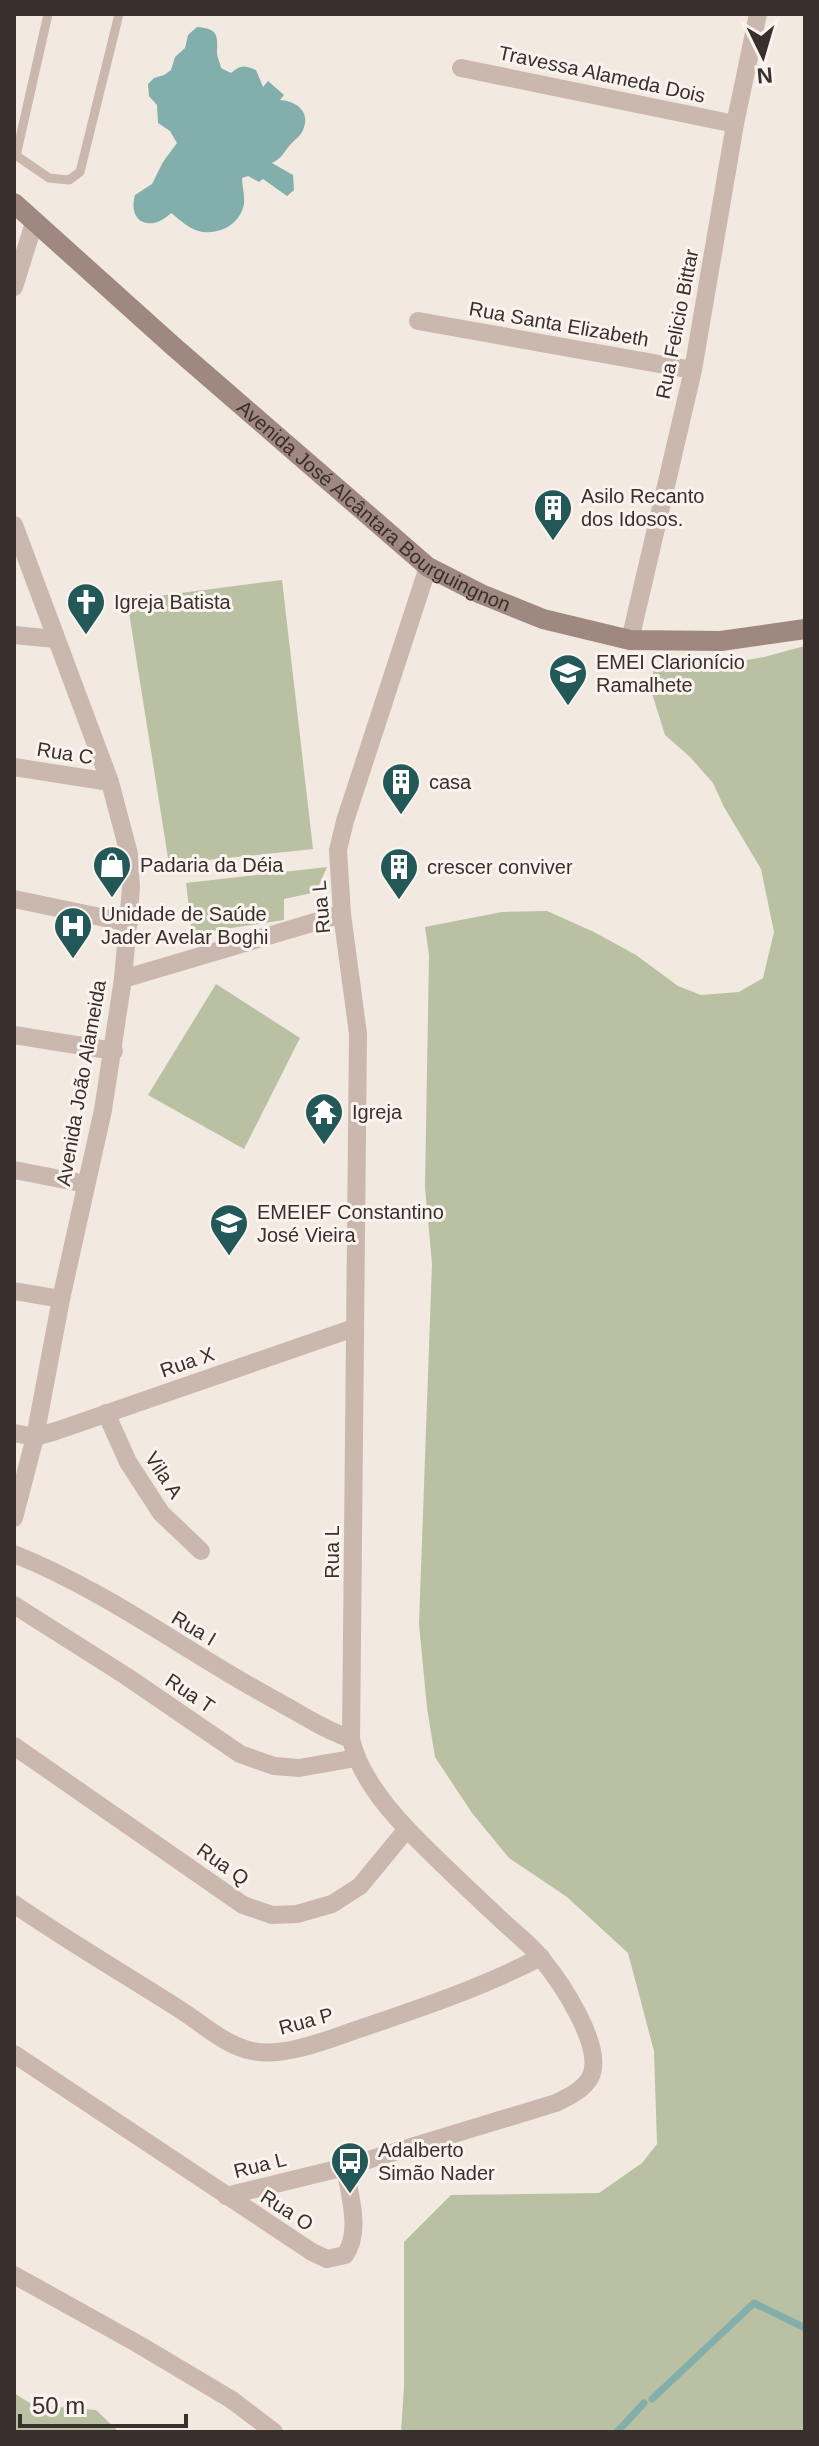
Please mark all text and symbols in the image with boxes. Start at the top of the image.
north arrow [723,16,803,96]
street label: Travessa Alameda Dois [497,41,707,107]
text: N [756,62,774,89]
street label: Rua Felicio Bittar [652,247,702,401]
street label: Rua Santa Elizabeth [467,297,651,351]
street label: Avenida José Alcântara Bourguingnon [233,396,514,616]
place label: Asilo Recanto dos Idosos. [581,485,704,530]
building icon: Asilo Recanto dos Idosos. [532,487,574,542]
church icon: Igreja Batista [65,581,107,636]
place label: Igreja Batista [114,591,232,613]
place label: EMEI Clarionício Ramalhete [596,651,745,696]
school or university icon: EMEI Clarionício Ramalhete [547,652,589,707]
street label: Rua C [35,738,95,768]
building icon: casa [380,761,422,816]
place label: casa [429,771,472,793]
shop icon: Padaria da Déia [91,844,133,899]
building icon: crescer conviver [378,846,420,901]
place label: Padaria da Déia [140,854,284,876]
place label: crescer conviver [427,856,573,878]
street label: Rua L [308,879,334,935]
place label: Unidade de Saúde Jader Avelar Boghi [101,903,269,948]
hospital icon: Unidade de Saúde Jader Avelar Boghi [52,905,94,960]
street label: Avenida João Alameida [52,977,110,1188]
temple icon: Igreja [303,1091,345,1146]
place label: Igreja [352,1101,403,1123]
place label: EMEIEF Constantino José Vieira [257,1201,444,1246]
school or university icon: EMEIEF Constantino José Vieira [208,1202,250,1257]
street label: Rua X [157,1343,217,1381]
street label: Vila A [141,1448,187,1503]
street label: Rua L [321,1525,343,1579]
street label: Rua I [168,1606,220,1650]
street label: Rua T [161,1669,219,1717]
street label: Rua Q [193,1838,253,1890]
street label: Rua P [276,2003,336,2039]
place label: Adalberto Simão Nader [378,2139,495,2184]
bus stop icon: Adalberto Simão Nader [329,2140,371,2195]
street label: Rua L [231,2148,289,2182]
street label: Rua O [257,2185,317,2235]
scale bar [20,2378,186,2428]
text: 50 m [32,2392,85,2419]

